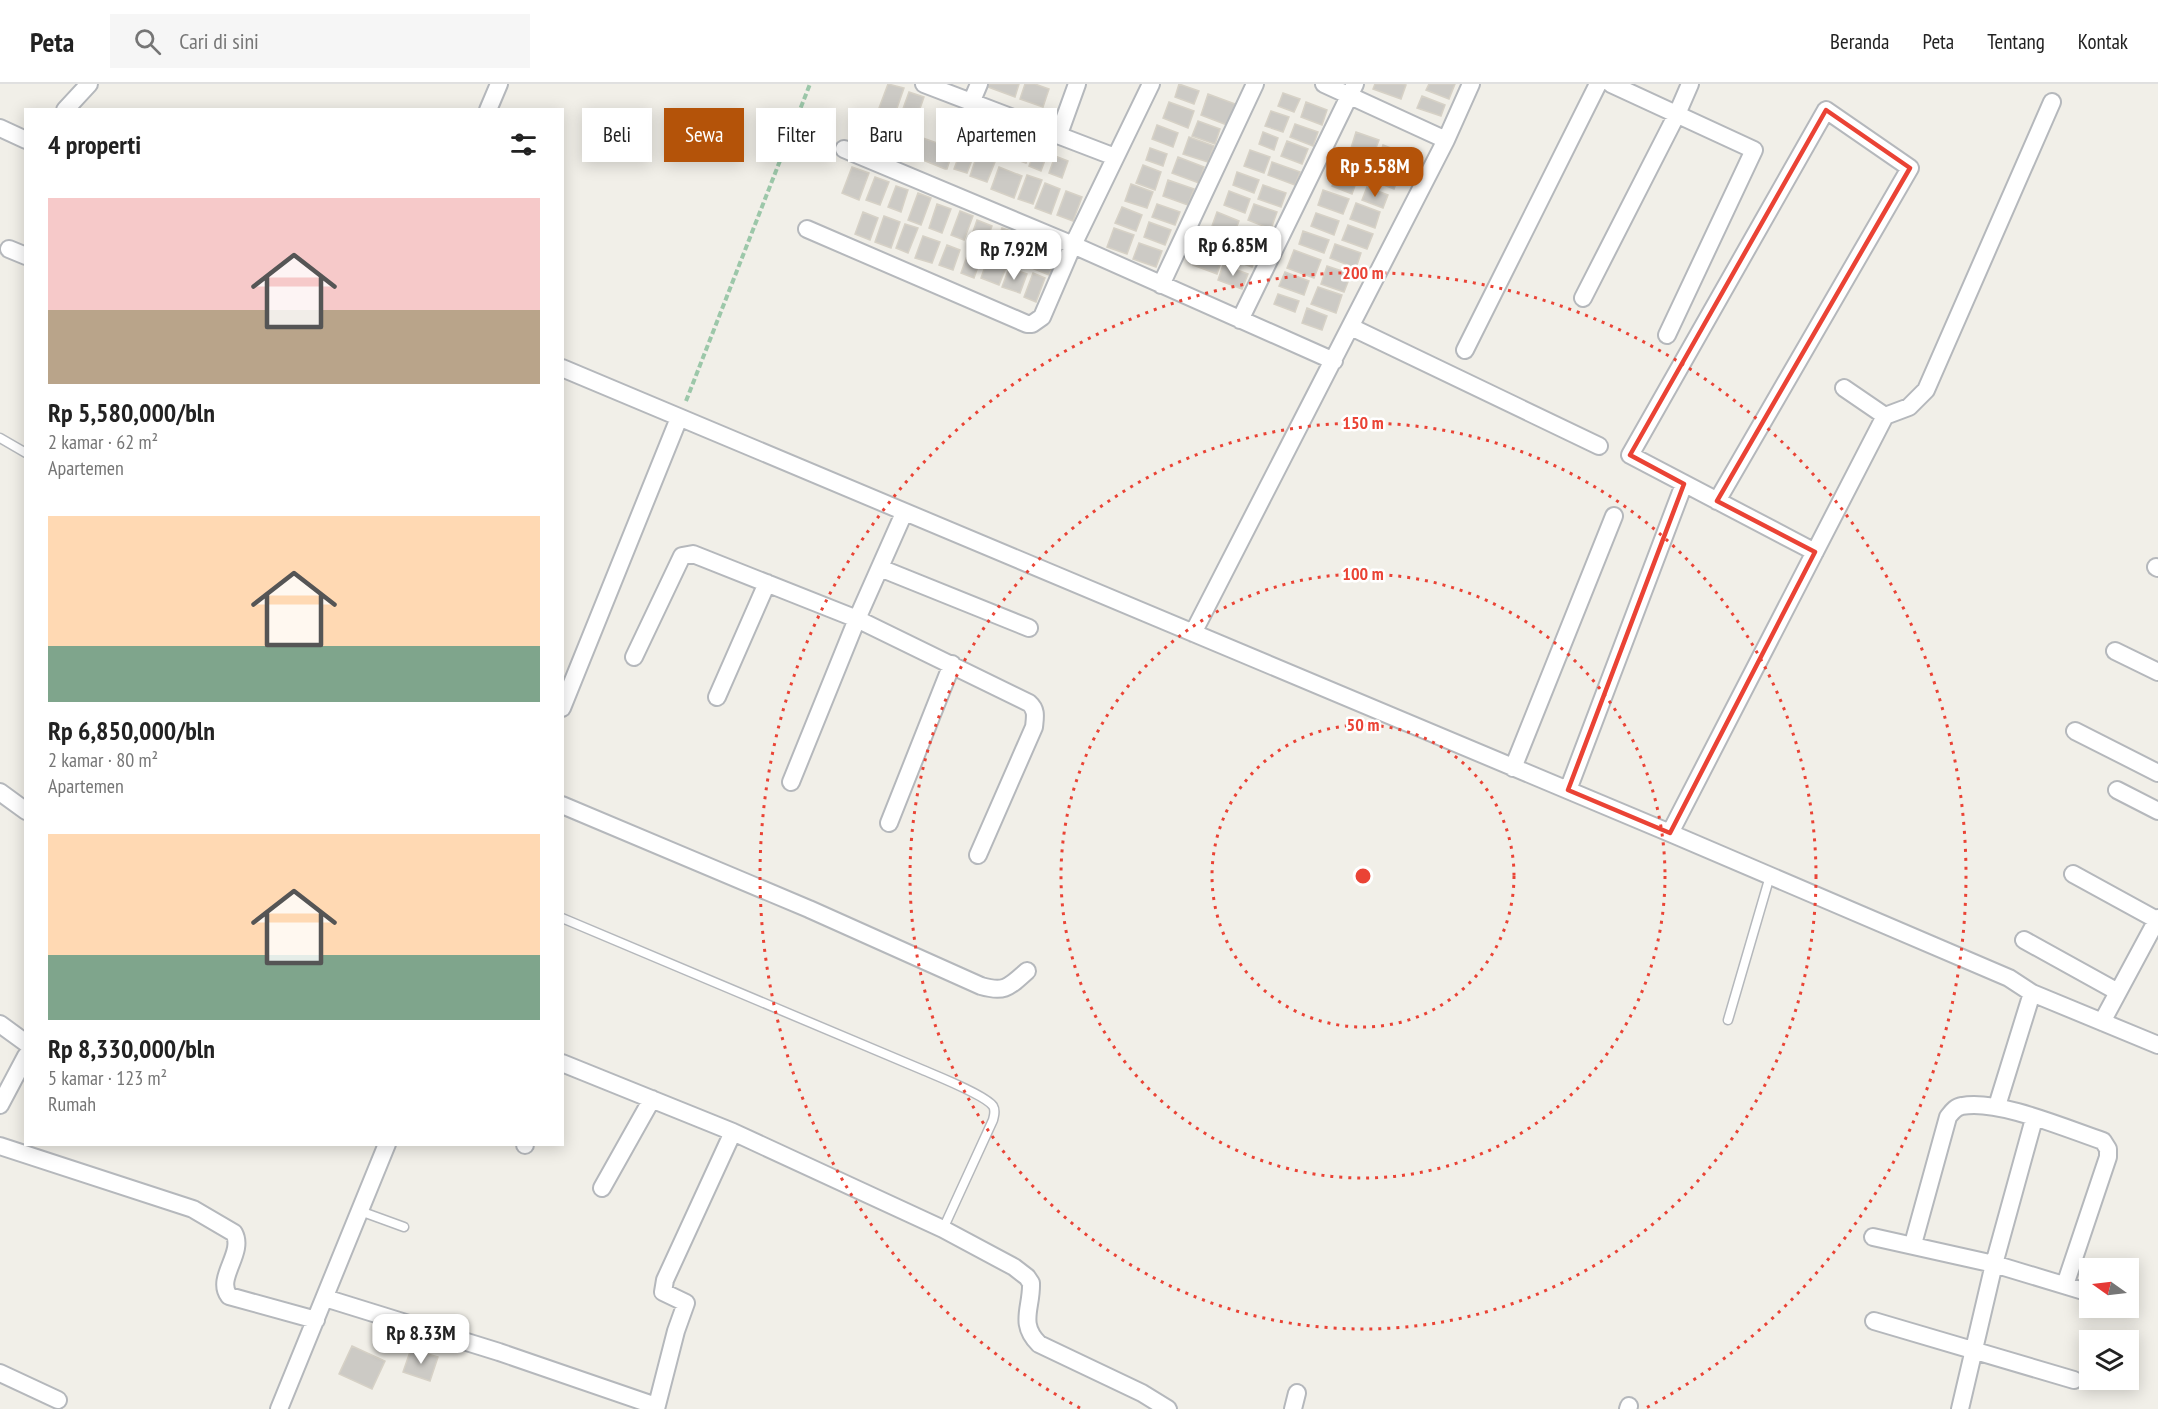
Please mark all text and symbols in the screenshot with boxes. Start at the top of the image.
search box [110,14,530,68]
text: Peta [30,23,74,60]
icon: search [131,25,164,58]
text: Cari di sini [179,27,259,55]
text: Beranda [1830,28,1890,55]
text: Peta [1923,28,1954,55]
text: Tentang [1987,28,2045,55]
text: Kontak [2078,28,2128,55]
chip: Beli [582,108,652,162]
chip: Sewa [664,108,744,162]
chip: Filter [756,108,836,162]
chip: Baru [848,108,924,162]
chip: Apartemen [936,108,1057,162]
text: 4 properti [48,128,141,161]
icon: filters [507,128,540,161]
pin: Rp 5.58M [1313,147,1437,198]
text: Rp 5.58M [1340,153,1410,179]
pin: Rp 6.85M [1171,226,1295,277]
pin: Rp 7.92M [952,230,1076,281]
text: Rp 6.85M [1198,232,1268,258]
text: Rp 7.92M [980,236,1048,262]
icon: home [240,237,348,345]
text: 200 m [1342,261,1384,284]
text: Rp 5,580,000/bln [48,396,215,429]
text: 150 m [1342,411,1384,434]
text: 2 kamar · 62 m² [48,429,158,455]
text: Apartemen [48,455,124,481]
icon: home [240,555,348,663]
text: 100 m [1342,562,1384,585]
text: 50 m [1347,713,1379,736]
text: Rp 6,850,000/bln [48,714,215,747]
text: 2 kamar · 80 m² [48,747,158,773]
text: Apartemen [48,773,124,799]
centre of rings [1353,866,1373,886]
icon: home [240,873,348,981]
text: Rp 8,330,000/bln [48,1032,215,1065]
text: 5 kamar · 123 m² [48,1065,167,1091]
text: Rumah [48,1091,96,1117]
north arrow [2079,1258,2139,1318]
map controls [2079,1258,2139,1390]
pin: Rp 8.33M [359,1314,483,1365]
text: Rp 8.33M [386,1320,456,1346]
button: layers [2079,1330,2139,1390]

